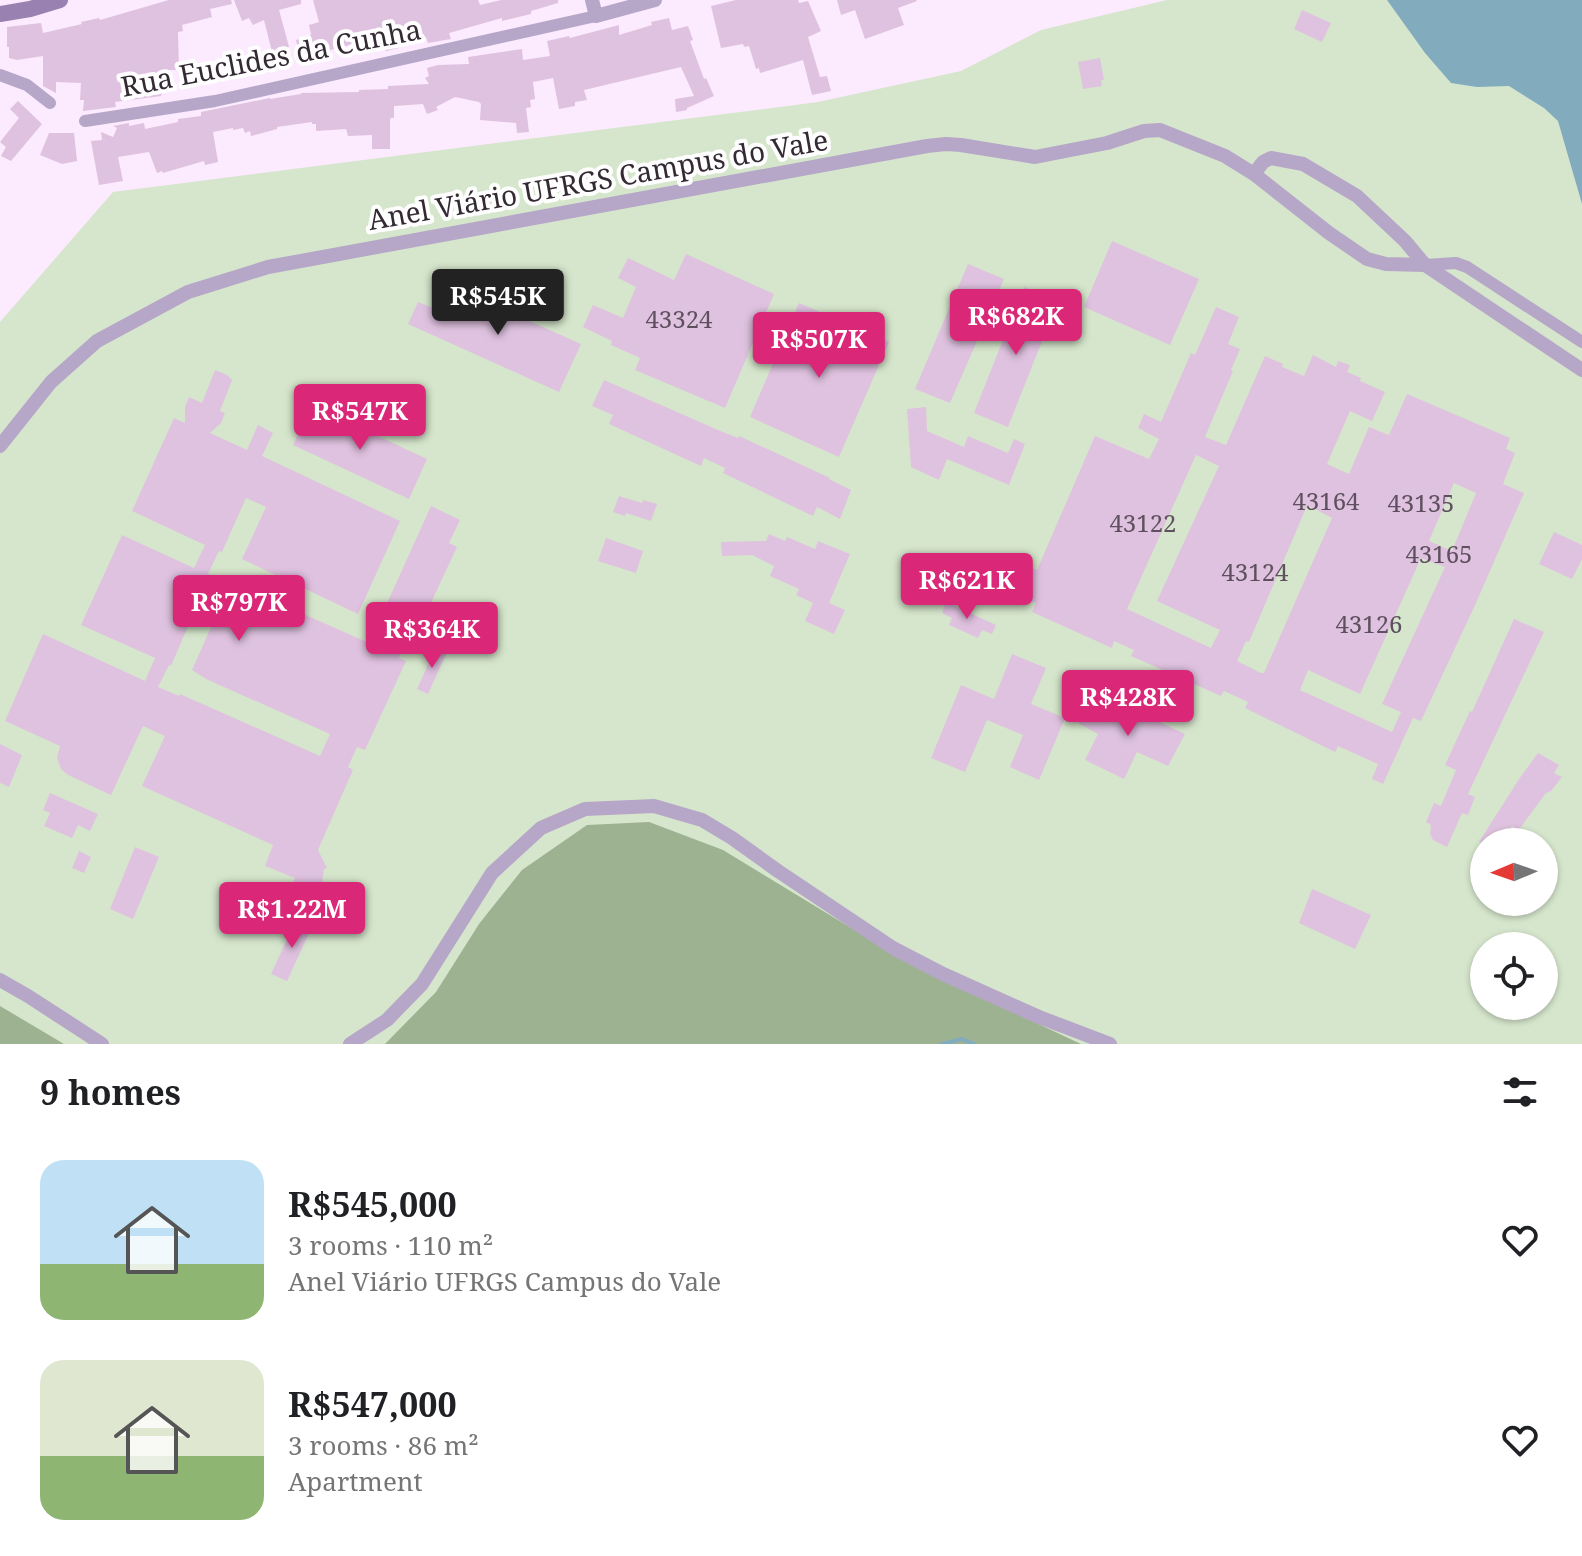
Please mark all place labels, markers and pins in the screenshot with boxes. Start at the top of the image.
pin: R$545K [433,269,563,337]
pin: R$682K [951,289,1081,357]
pin: R$507K [754,312,884,380]
pin: R$547K [295,384,425,452]
pin: R$621K [902,553,1032,621]
pin: R$797K [174,575,304,643]
pin: R$364K [367,602,497,670]
pin: R$428K [1063,670,1193,738]
pin: R$1.22M [218,882,366,950]

